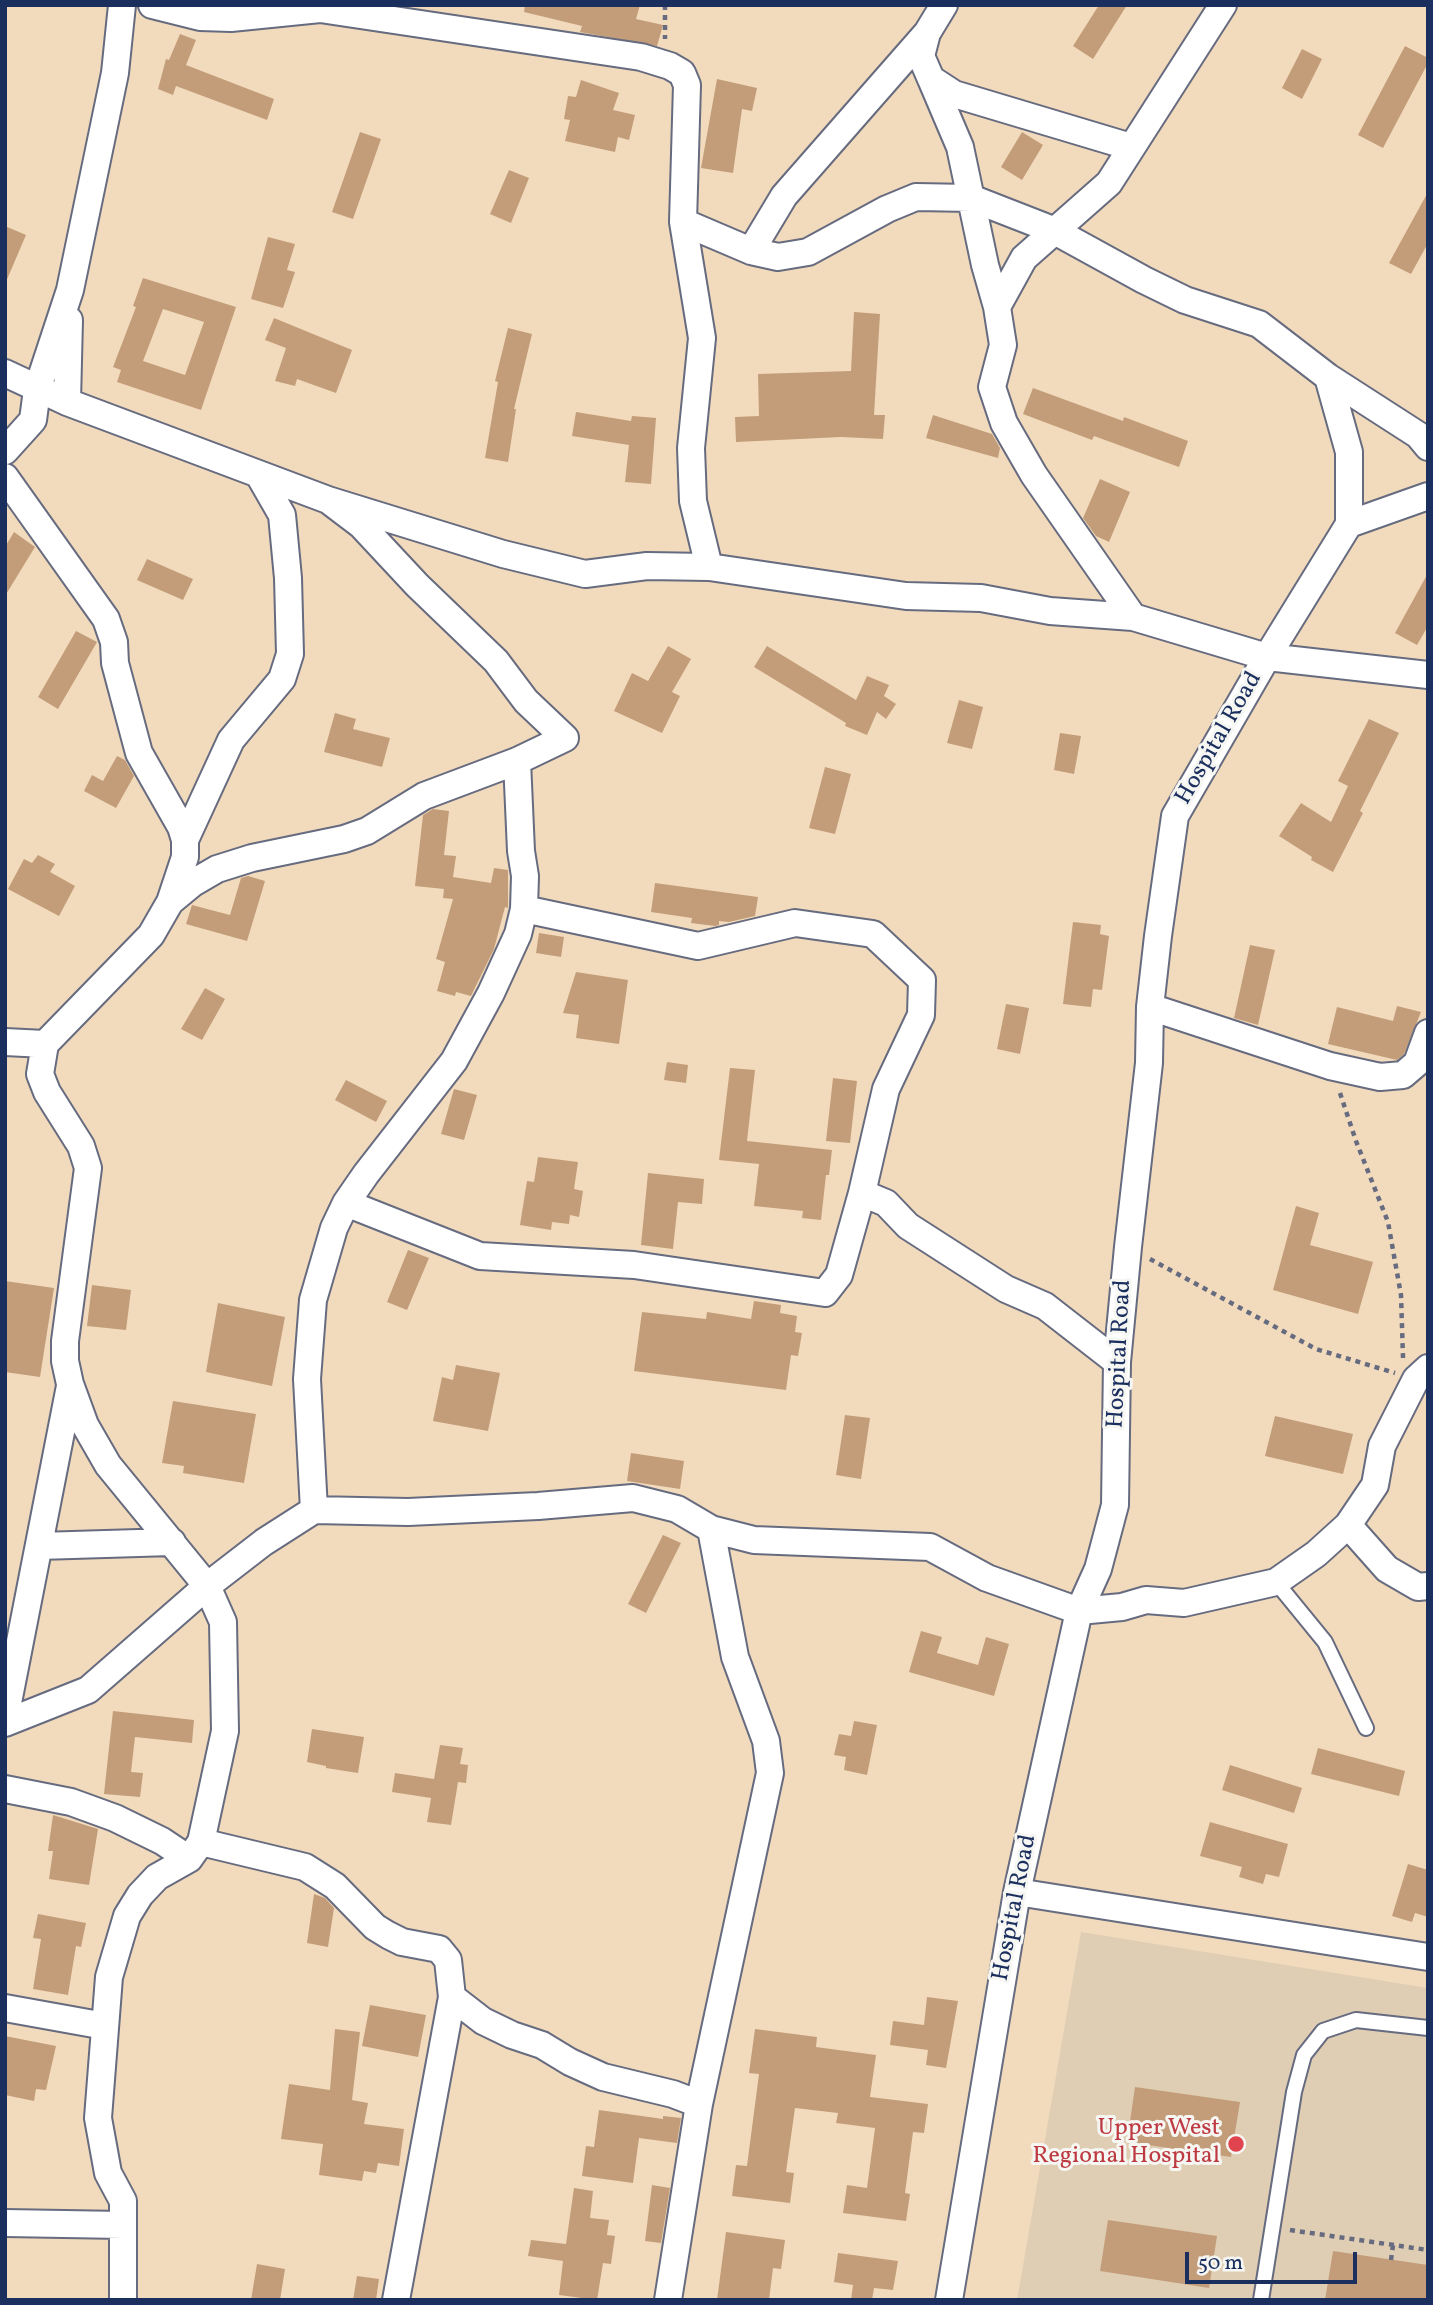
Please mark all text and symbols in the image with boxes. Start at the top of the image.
street label: Hospital Road [1170,667,1270,811]
street label: Hospital Road [1103,1279,1139,1429]
street label: Hospital Road [988,1832,1044,1984]
place label: Upper West Regional Hospital [1033,2116,1220,2172]
marker: Upper West Regional Hospital [1226,2134,1246,2154]
scale bar [1188,2238,1360,2282]
text: 50 m [1198,2249,1243,2278]

